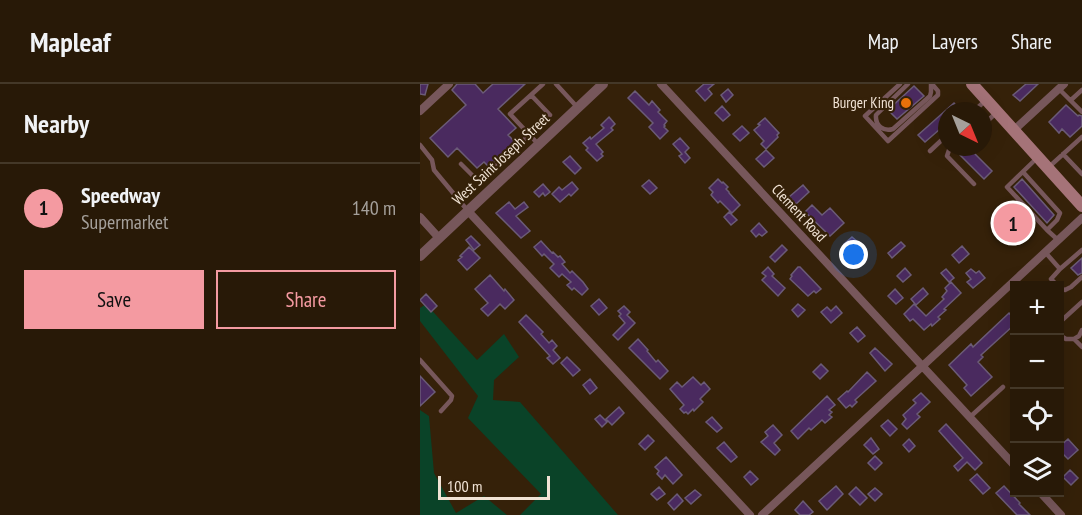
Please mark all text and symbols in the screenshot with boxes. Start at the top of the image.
text: Mapleaf [30,23,111,60]
text: Map [868,28,899,55]
text: Layers [932,28,978,55]
text: Share [1011,28,1052,55]
place label: Burger King [833,93,894,112]
marker: Burger King [899,96,913,110]
north arrow [938,102,992,156]
text: Nearby [24,107,89,140]
street label: West Saint Joseph Street [448,109,553,209]
street label: Clement Road [768,180,831,245]
text: Speedway [81,181,160,209]
text: 1 [39,195,48,221]
text: 140 m [352,195,396,221]
pin: 1 [994,200,1032,246]
text: Supermarket [81,209,169,235]
your location [839,240,868,269]
button: Save [24,270,204,329]
button: Share [216,270,396,329]
map controls [1010,281,1064,497]
button: + [1010,281,1064,335]
button: − [1010,335,1064,389]
button: locate [1010,389,1064,443]
button: layers [1010,443,1064,497]
scale bar [438,473,550,500]
text: 100 m [447,476,482,496]

